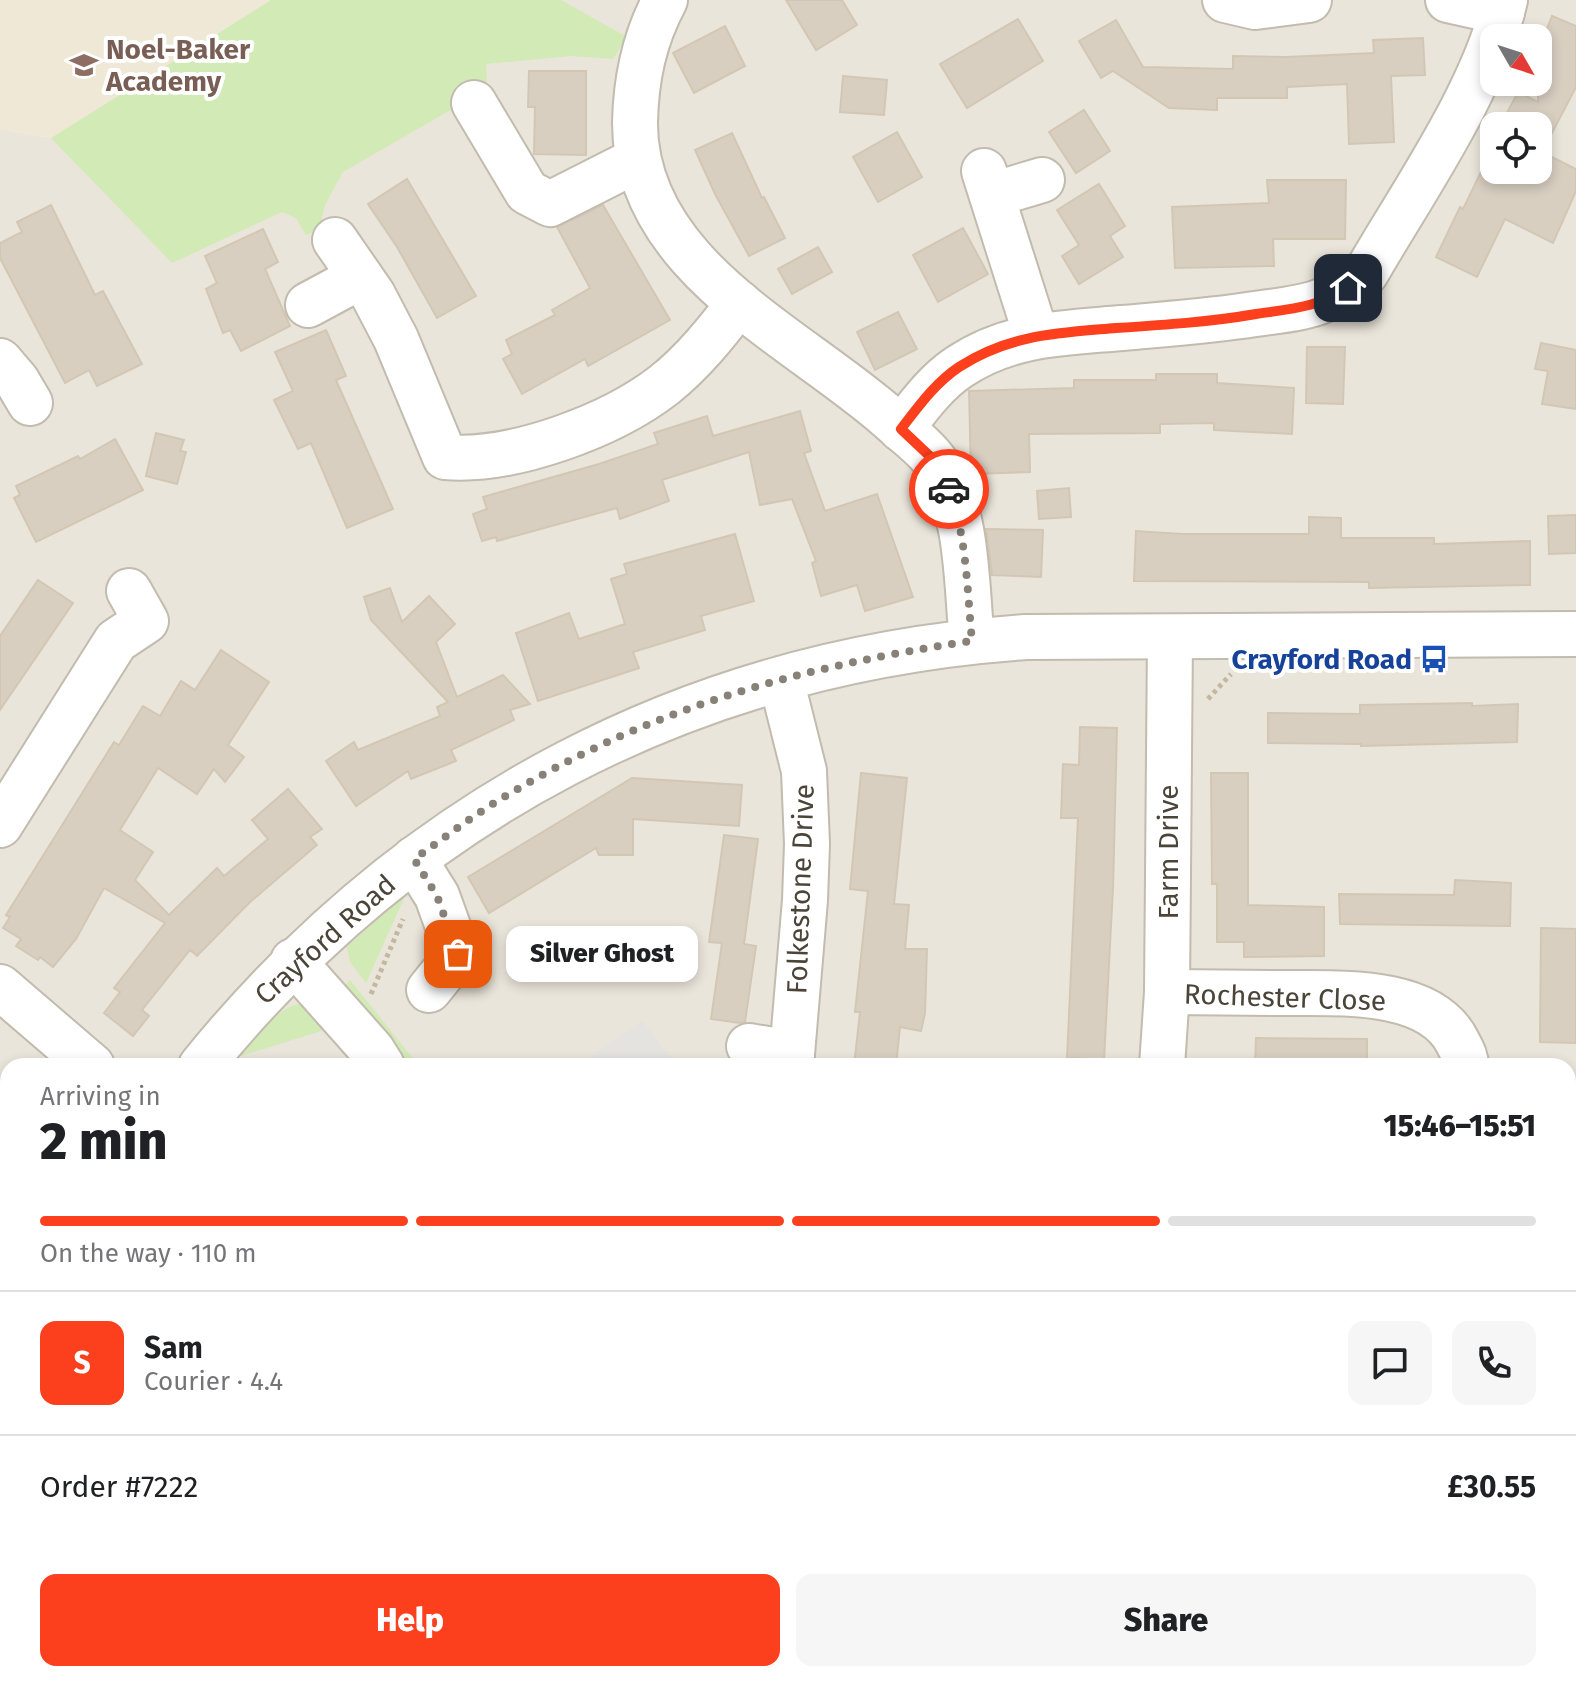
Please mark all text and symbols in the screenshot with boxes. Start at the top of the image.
north arrow [1480,24,1552,96]
map controls [1480,24,1552,184]
place label: Noel-Baker Academy [105,33,251,98]
school or university icon: Noel-Baker Academy [69,50,99,80]
button: locate [1480,112,1552,184]
pin [1314,254,1382,322]
icon: home [1326,266,1370,310]
courier [909,449,989,529]
icon: car [927,467,971,511]
place label: Crayford Road [1232,643,1412,676]
bus stop icon: Crayford Road [1419,644,1449,674]
street label: Folkestone Drive [780,783,821,995]
street label: Farm Drive [1152,784,1185,920]
street label: Crayford Road [248,868,402,1011]
pin [424,920,492,988]
callout: Silver Ghost [506,926,698,982]
icon: bag [436,932,480,976]
text: Silver Ghost [530,938,674,969]
street label: Rochester Close [1183,977,1387,1018]
text: Arriving in [40,1081,161,1112]
text: 15:46–15:51 [1384,1108,1536,1144]
text: 2 min [40,1110,167,1173]
text: On the way · 110 m [40,1238,257,1269]
button: chat [1348,1321,1432,1405]
button: phone [1452,1321,1536,1405]
text: Sam [144,1330,203,1366]
text: S [73,1345,91,1381]
text: Courier · 4.4 [144,1366,283,1397]
text: Order #7222 [40,1469,198,1505]
text: £30.55 [1447,1469,1536,1505]
button: Help [40,1574,780,1666]
button: Share [796,1574,1536,1666]

